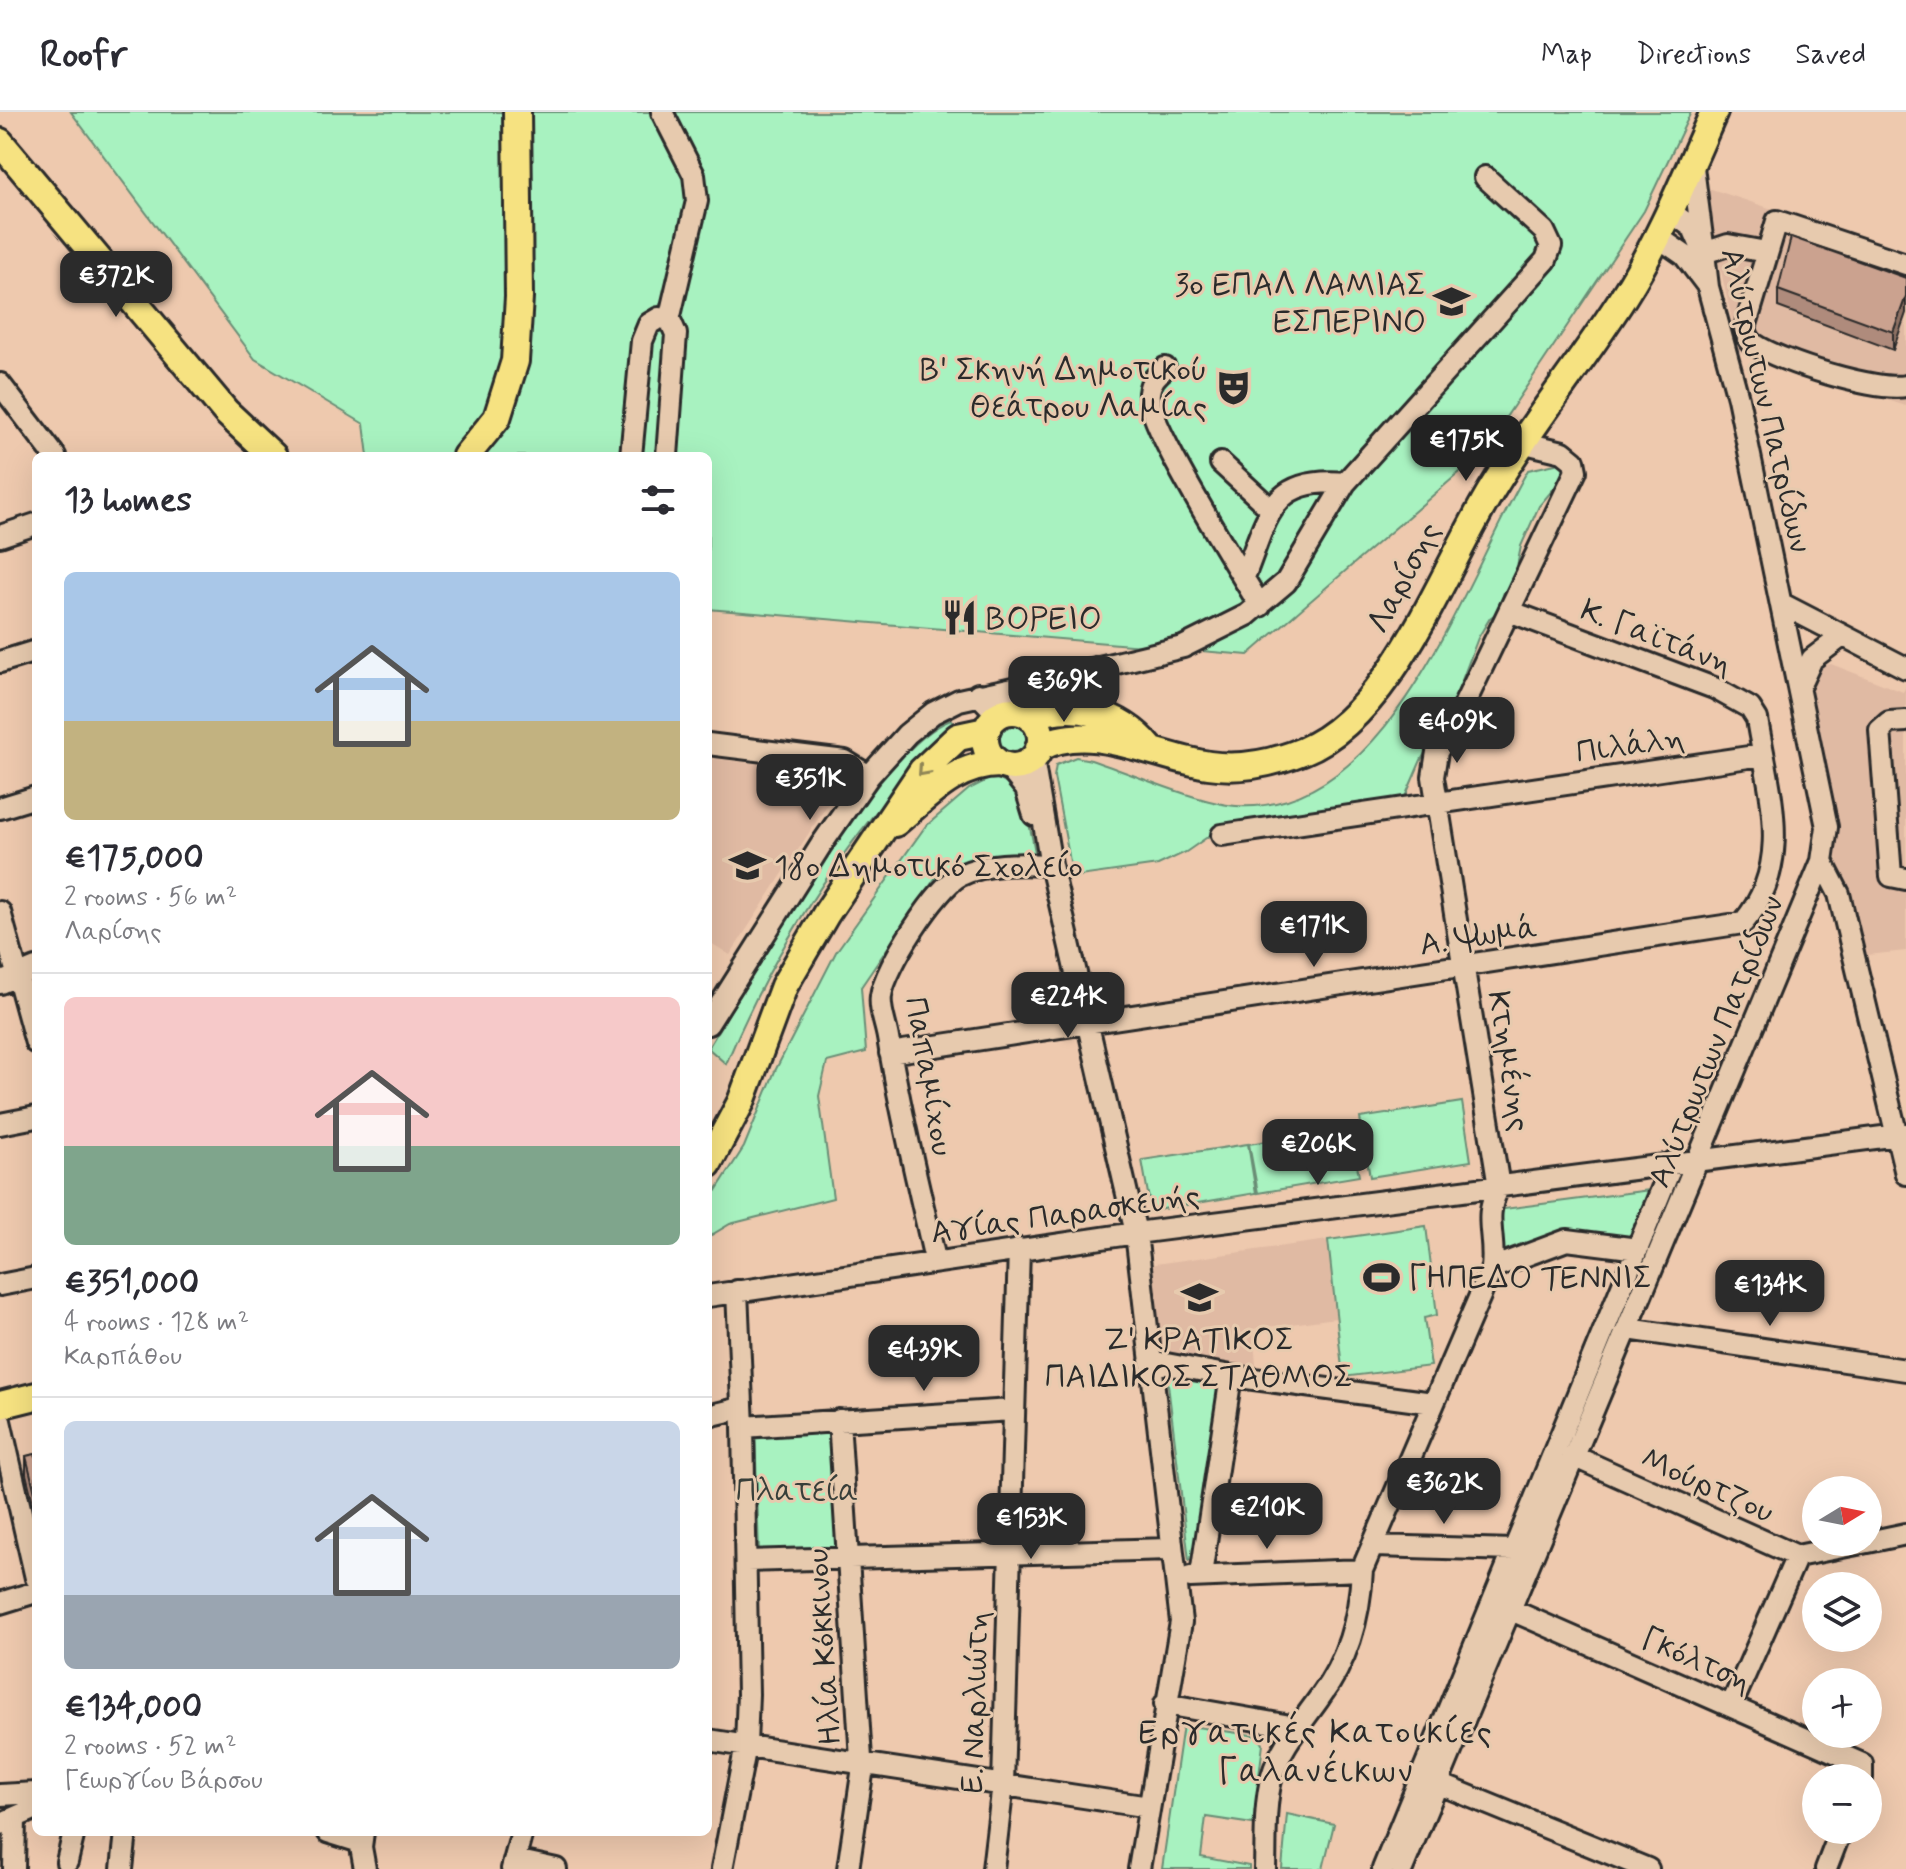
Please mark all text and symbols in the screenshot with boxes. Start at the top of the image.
text: Roofr [40,31,127,80]
text: Map [1541,37,1592,74]
text: Directions [1636,37,1751,74]
text: Saved [1795,37,1866,74]
street label: Αλύτρωτων Πατρίδων [1710,244,1821,557]
pin: €372K [60,251,172,319]
text: €372K [78,260,154,294]
place label: 3ο ΕΠΑΛ ΛΑΜΙΑΣ ΕΣΠΕΡΙΝΟ [1175,265,1426,344]
school or university icon: 3ο ΕΠΑΛ ΛΑΜΙΑΣ ΕΣΠΕΡΙΝΟ [1433,283,1471,321]
place label: Β' Σκηνή Δημοτικού Θεάτρου Λαμίας [920,350,1207,429]
theatre icon: Β' Σκηνή Δημοτικού Θεάτρου Λαμίας [1214,368,1252,406]
pin: €175K [1410,415,1522,483]
text: €175K [1429,424,1503,458]
text: 13 homes [64,478,192,523]
icon: filters [636,478,680,522]
street label: Λαρίσης [1358,515,1452,641]
street label: Κ. Γαϊτάνη [1574,590,1738,686]
restaurant icon: ΒΟΡΕΙΟ [941,599,979,637]
place label: ΒΟΡΕΙΟ [986,599,1102,641]
icon: home [300,624,444,768]
pin: €369K [1008,656,1120,724]
text: €369K [1026,665,1102,699]
pin: €409K [1401,697,1513,765]
text: €409K [1417,706,1497,740]
street label: Πιλάλη [1573,718,1687,774]
pin: €351K [754,754,866,822]
one-way arrow [917,762,932,776]
text: €351K [774,763,846,797]
text: €175,000 [64,836,204,881]
school or university icon: 18ο Δημοτικό Σχολείο [729,847,767,885]
place label: 18ο Δημοτικό Σχολείο [774,847,1083,889]
text: 2 rooms · 56 m² [64,881,237,915]
street label: Αλύτρωτων Πατρίδων [1639,889,1795,1194]
pin: €171K [1258,901,1370,969]
street label: Α. Ψωμά [1417,907,1540,967]
text: €171K [1279,910,1349,944]
text: Λαρίσης [64,915,162,949]
pin: €224K [1012,972,1124,1040]
text: €224K [1029,981,1107,1015]
street label: Κτημένης [1476,988,1541,1135]
street label: Παπαμίχου [893,993,963,1159]
icon: home [300,1049,444,1193]
pin: €206K [1262,1119,1374,1187]
text: €206K [1280,1128,1356,1162]
street label: Αγίας Παρασκευής [928,1175,1202,1255]
sports icon: ΓΗΠΕΔΟ ΤΕΝΝΙΣ [1363,1258,1401,1296]
place label: ΓΗΠΕΔΟ ΤΕΝΝΙΣ [1408,1258,1652,1300]
pin: €134K [1714,1260,1826,1328]
text: €351,000 [64,1261,199,1306]
text: €134K [1733,1269,1807,1303]
school or university icon: Ζ' ΚΡΑΤΙΚΟΣ ΠΑΙΔΙΚΟΣ ΣΤΑΘΜΟΣ [1180,1278,1218,1316]
text: 4 rooms · 128 m² [64,1306,249,1340]
place label: Ζ' ΚΡΑΤΙΚΟΣ ΠΑΙΔΙΚΟΣ ΣΤΑΘΜΟΣ [1045,1320,1353,1399]
pin: €439K [868,1325,980,1393]
text: €439K [886,1334,962,1368]
text: Καρπάθου [64,1340,182,1374]
street label: Μούρτζου [1634,1438,1780,1534]
pin: €362K [1388,1458,1500,1526]
text: €362K [1405,1467,1483,1501]
park label: Πλατεία [736,1471,858,1513]
icon: home [300,1473,444,1617]
north arrow [1802,1476,1882,1556]
map controls [1802,1476,1882,1844]
pin: €210K [1211,1483,1323,1551]
text: €210K [1230,1492,1304,1526]
pin: €153K [975,1493,1087,1561]
text: €153K [995,1502,1067,1536]
street label: Ηλία Κόκκινου [797,1547,853,1747]
button: layers [1802,1572,1882,1652]
street label: Ε. Ναρλιώτη [952,1610,1000,1794]
street label: Γκόλτση [1634,1618,1758,1704]
button: + [1802,1668,1882,1748]
text: €134,000 [64,1685,202,1730]
district label: Εργατικές Κατοικίες Γαλανέικων [1138,1710,1494,1795]
text: 2 rooms · 52 m² [64,1730,236,1764]
text: Γεωργίου Βάρσου [64,1764,263,1798]
button: − [1802,1764,1882,1844]

